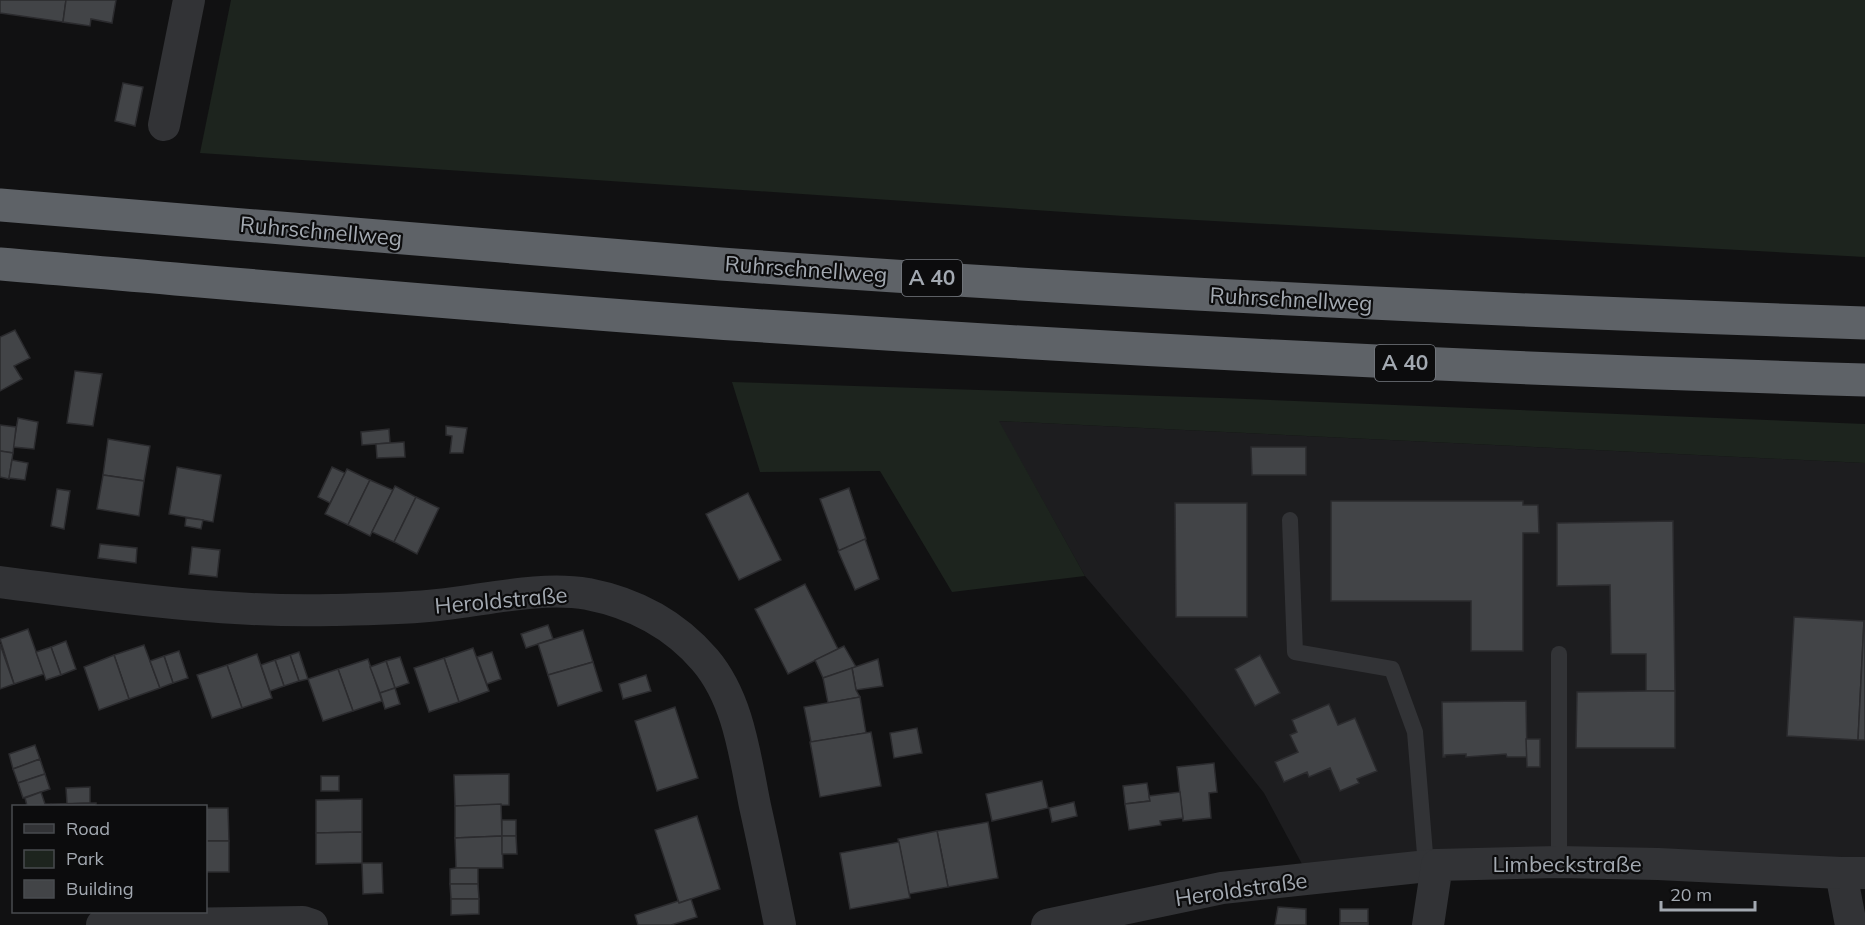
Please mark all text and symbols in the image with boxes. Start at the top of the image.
street label: Ruhrschnellweg [239,210,403,252]
street label: Ruhrschnellweg [724,249,888,289]
road number: A 40 [902,260,962,296]
street label: Ruhrschnellweg [1209,281,1373,317]
road number: A 40 [1375,345,1435,381]
street label: Heroldstraße [433,580,569,620]
legend [12,805,207,913]
text: Road [66,817,110,840]
text: Park [66,847,105,870]
street label: Limbeckstraße [1492,850,1642,878]
street label: Heroldstraße [1173,866,1309,912]
scale bar [1661,874,1756,912]
text: Building [66,877,134,900]
text: 20 m [1670,883,1712,906]

